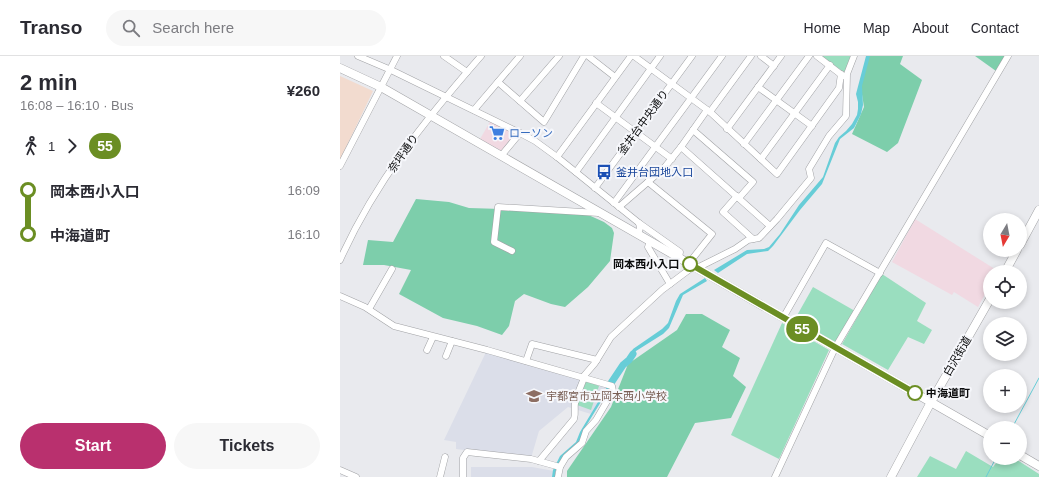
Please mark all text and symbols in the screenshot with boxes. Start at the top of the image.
search box [106,10,386,46]
text: Transo [20,17,82,38]
icon: search [120,17,142,39]
text: Search here [152,19,234,36]
text: Home [804,20,841,36]
text: Map [863,20,890,36]
text: About [912,20,949,36]
text: Contact [971,20,1019,36]
text: 2 min [20,70,77,95]
text: ¥260 [287,82,320,99]
street label: 釜井台中央通り [616,87,670,157]
text: 16:08 – 16:10 · Bus [20,98,133,113]
supermarket icon: ローソン [488,124,506,142]
place label: ローソン [509,127,553,139]
street label: 奈坪通り [385,132,421,174]
icon: walk [20,135,42,157]
icon: forward [61,135,83,157]
text: 55 [97,138,113,154]
text: 1 [48,139,55,154]
bus stop icon: 釜井台団地入口 [595,163,613,181]
place label: 釜井台団地入口 [616,166,693,178]
text: 岡本西小入口 [50,183,140,200]
text: 16:09 [287,183,320,198]
north arrow [983,213,1027,257]
map controls [983,213,1027,465]
text: 中海道町 [50,227,110,244]
text: 16:10 [287,227,320,242]
marker: 岡本西小入口 [682,256,698,272]
place label: 岡本西小入口 [613,258,679,270]
button: locate [983,265,1027,309]
line badge: 55 [784,316,820,342]
button: layers [983,317,1027,361]
text: 55 [794,321,810,337]
street label: 白沢街道 [941,334,973,378]
button: + [983,369,1027,413]
marker: 中海道町 [907,385,923,401]
school or university icon: 宇都宮市立岡本西小学校 [525,387,543,405]
place label: 中海道町 [926,387,970,399]
place label: 宇都宮市立岡本西小学校 [546,390,667,402]
button: − [983,421,1027,465]
button: Start [20,423,166,469]
button: Tickets [174,423,320,469]

